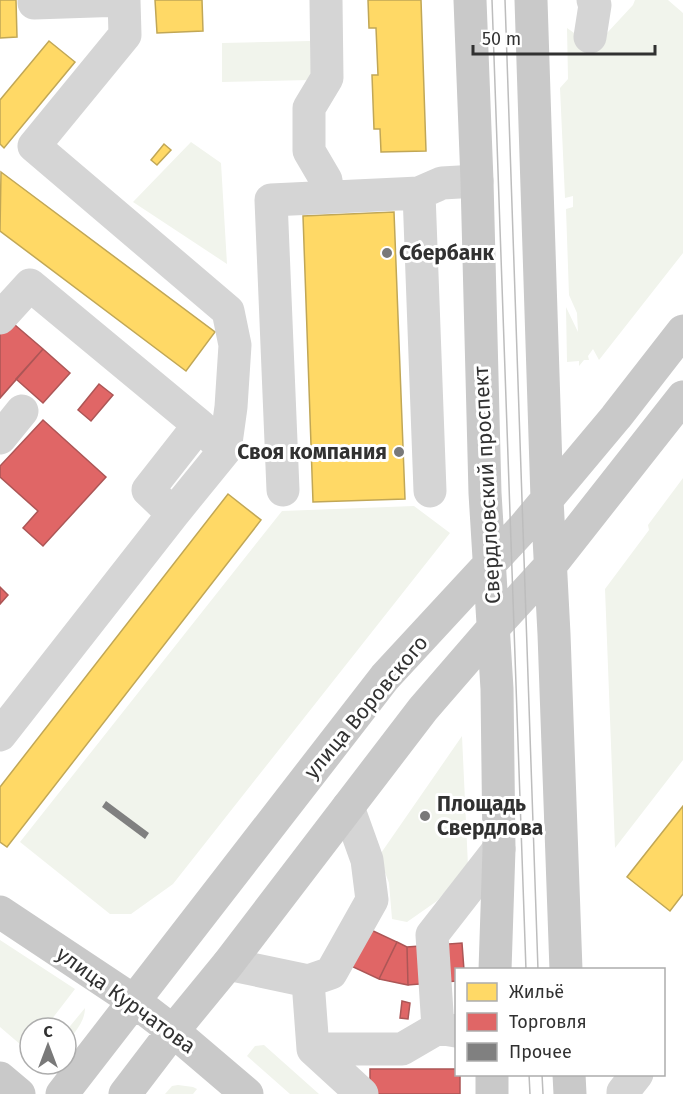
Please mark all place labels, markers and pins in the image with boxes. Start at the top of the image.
place label: Сбербанк [399,240,494,266]
marker: Сбербанк [380,246,394,260]
place label: Своя компания [237,439,387,465]
marker: Своя компания [392,445,406,459]
place label: Площадь Свердлова [437,791,543,841]
marker: Площадь Свердлова [418,809,432,823]

